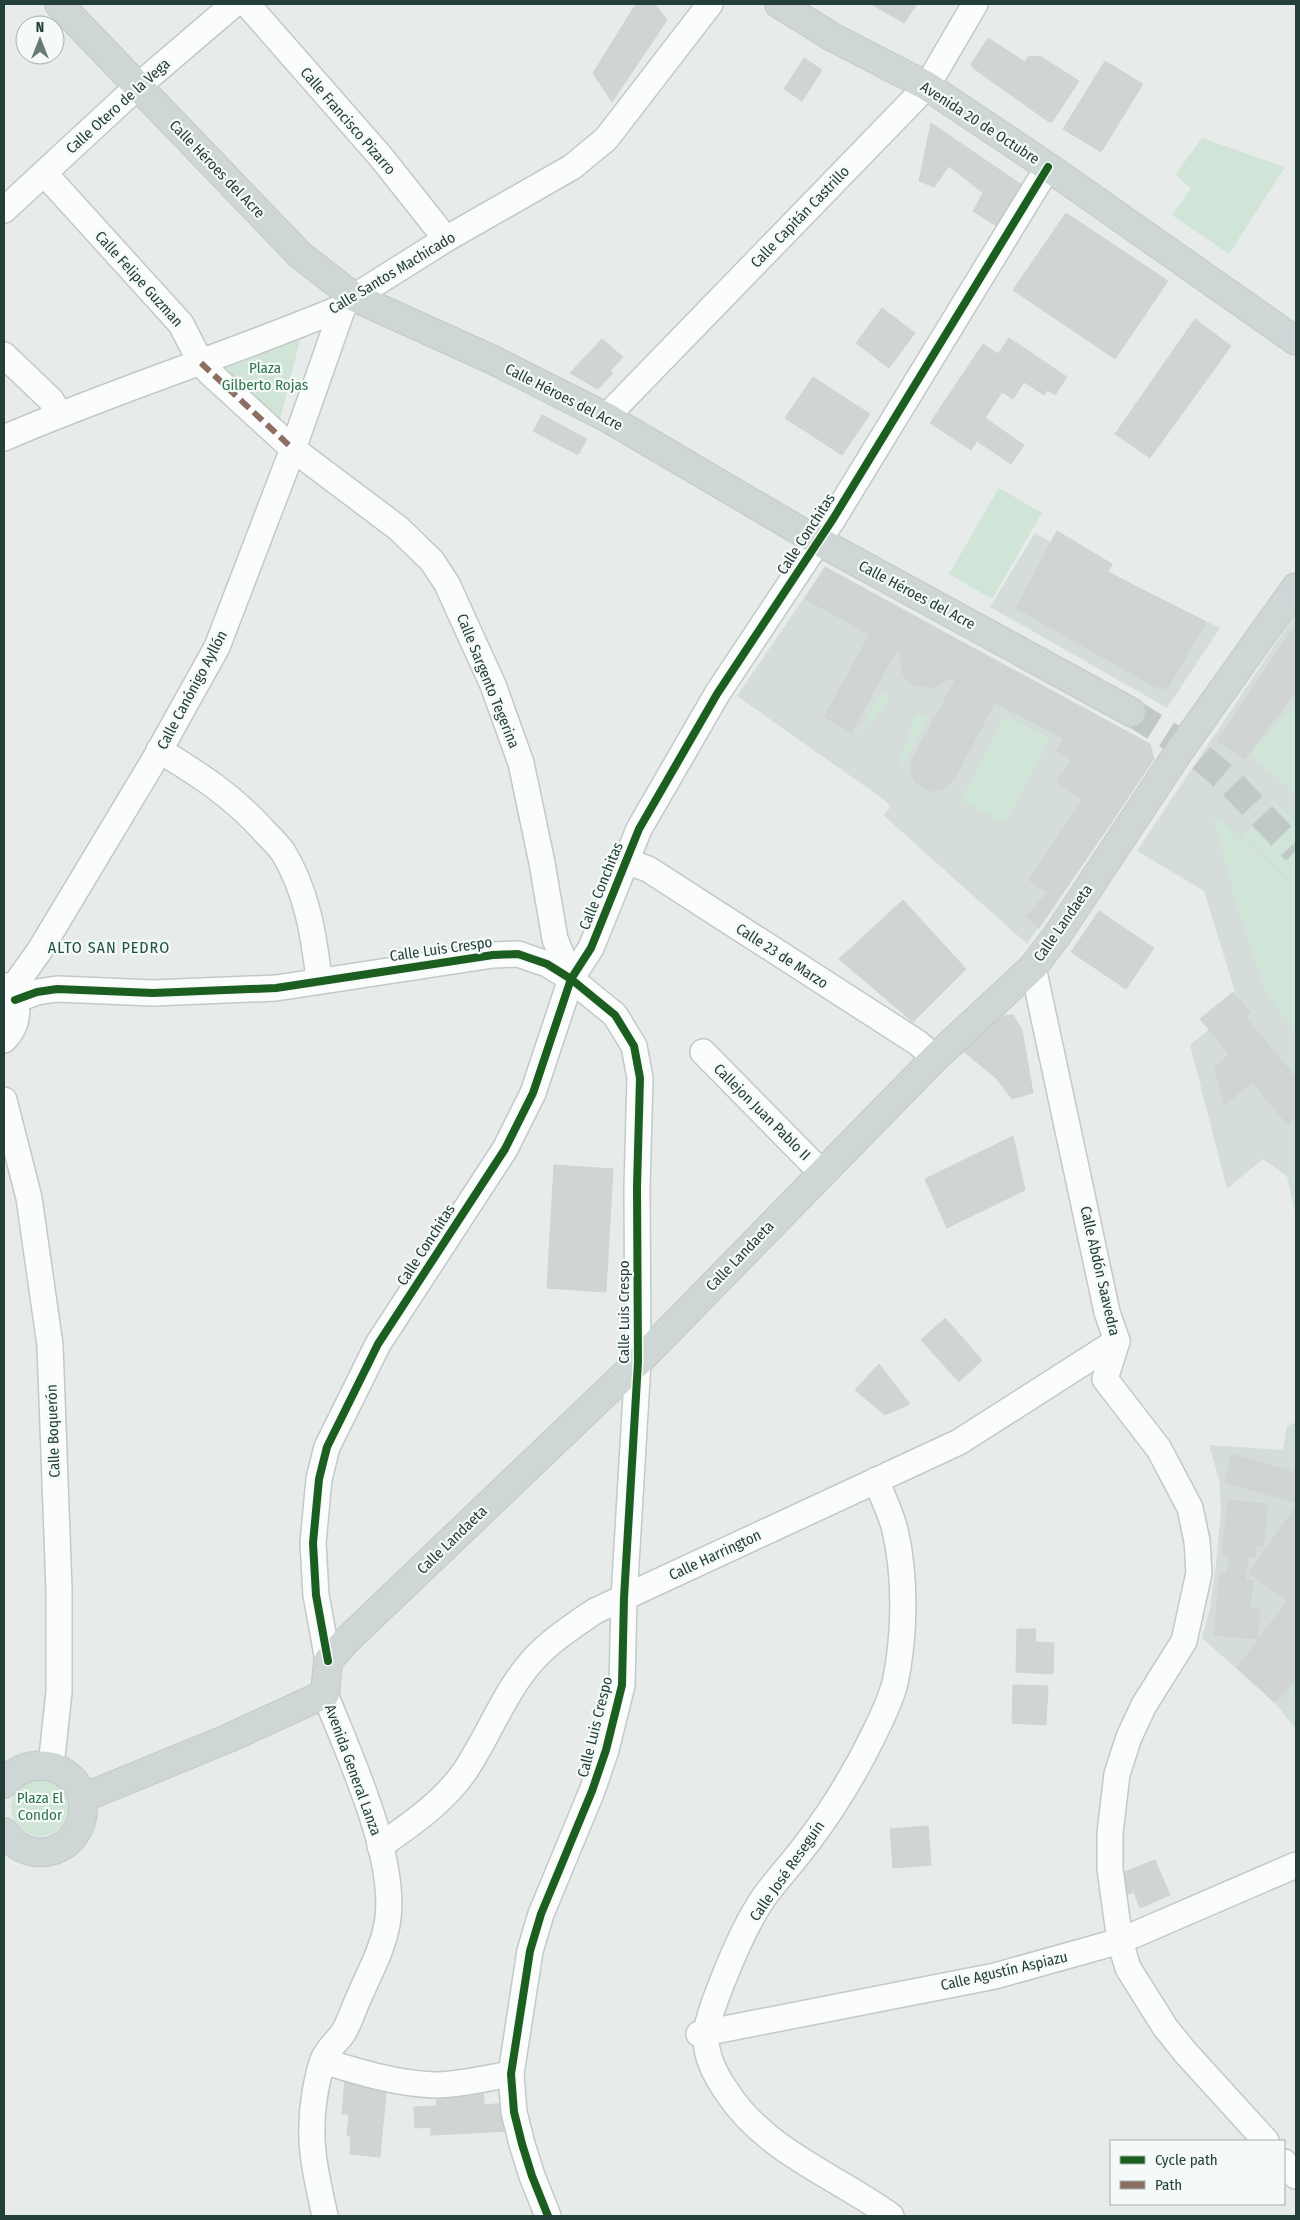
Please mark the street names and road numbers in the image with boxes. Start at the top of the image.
street label: Calle Otero de la Vega [62,55,174,157]
street label: Calle Francisco Pizarro [296,64,400,178]
street label: Avenida 20 de Octubre [917,78,1043,168]
street label: Calle Héroes del Acre [166,116,268,222]
street label: Calle Capitán Castrillo [747,162,853,272]
street label: Calle Felipe Guzman [91,227,187,331]
street label: Calle Santos Machicado [326,228,459,318]
street label: Calle Héroes del Acre [502,360,626,434]
street label: Calle Conchitas [773,490,839,578]
street label: Calle Héroes del Acre [856,557,978,633]
street label: Calle Sargento Tegerina [453,611,523,751]
street label: Calle Canónigo Ayllón [153,627,231,753]
street label: Calle Conchitas [575,839,627,933]
street label: Calle Landaeta [1030,881,1096,965]
street label: Calle 23 de Marzo [733,920,831,993]
street label: Calle Luis Crespo [389,933,494,965]
street label: Callejon Juan Pablo II [710,1060,814,1164]
street label: Calle Conchitas [393,1201,459,1289]
street label: Calle Abdón Saavedra [1076,1204,1124,1338]
street label: Calle Landaeta [702,1217,778,1295]
street label: Calle Luis Crespo [615,1260,633,1364]
street label: Calle Boquerón [42,1384,64,1478]
street label: Calle Landaeta [413,1502,491,1578]
street label: Calle Harrington [666,1526,764,1584]
street label: Calle Luis Crespo [574,1675,616,1779]
street label: Avenida General Lanza [321,1702,385,1838]
street label: Calle José Reseguín [746,1817,828,1925]
street label: Calle Agustín Aspiazu [939,1948,1069,1994]

